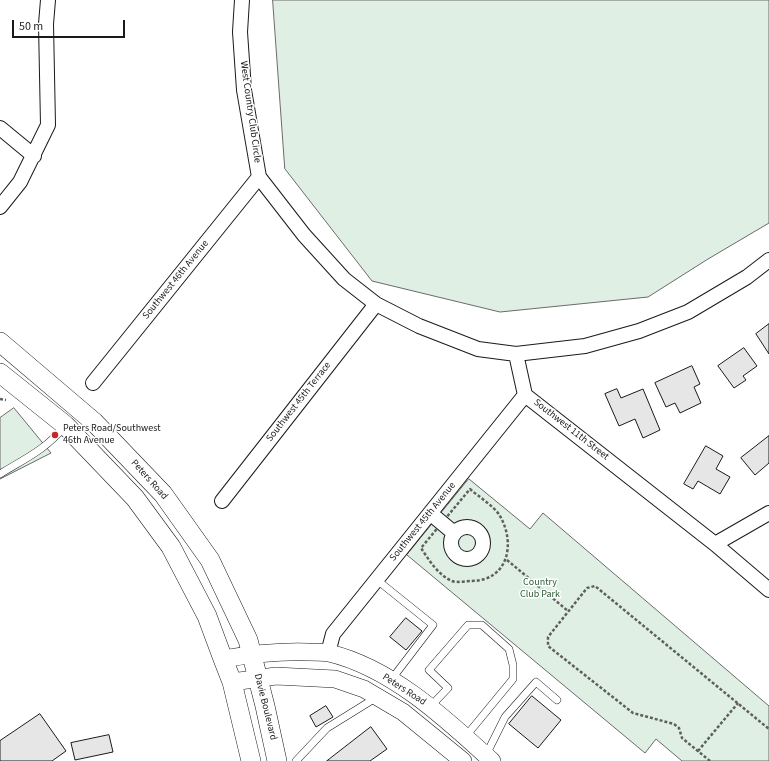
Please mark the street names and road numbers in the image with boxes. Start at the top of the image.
street label: West Country Club Circle [237,60,263,164]
street label: Southwest 46th Avenue [140,238,212,322]
street label: Southwest 45th Terrace [264,360,334,444]
street label: Southwest 11th Street [531,397,611,463]
street label: Peters Road [128,458,170,502]
street label: Southwest 45th Avenue [387,480,459,564]
street label: Peters Road [380,671,428,709]
street label: Davie Boulevard [251,673,279,741]

